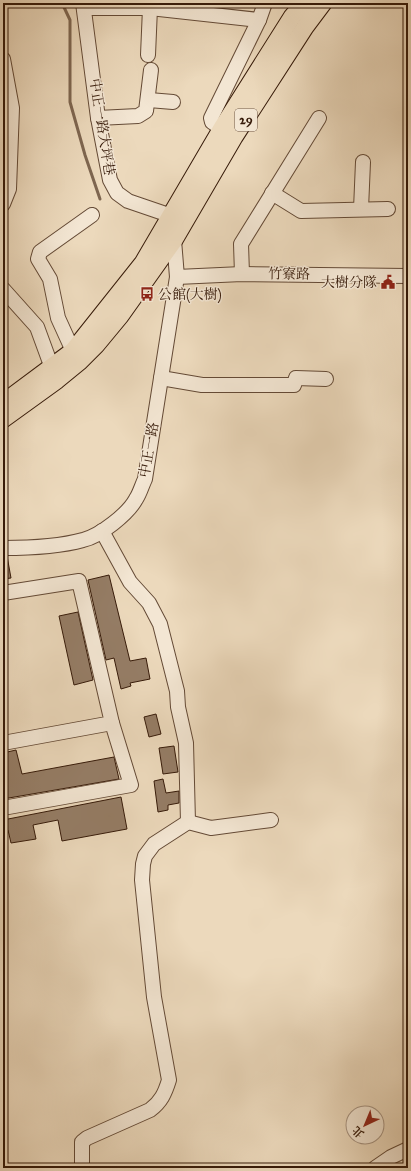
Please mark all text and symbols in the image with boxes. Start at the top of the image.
street label: 中正一路大坪巷 [86,77,118,177]
road number: 29 [235,109,257,131]
street label: 竹寮路 [268,265,310,283]
place label: 大樹分隊 [321,274,377,291]
public building icon: 大樹分隊 [380,274,396,290]
bus stop icon: 公館(大樹) [139,286,155,302]
place label: 公館(大樹) [158,286,222,304]
street label: 中正一路 [136,421,162,479]
north arrow [345,1105,385,1145]
text: 北 [350,1123,367,1140]

